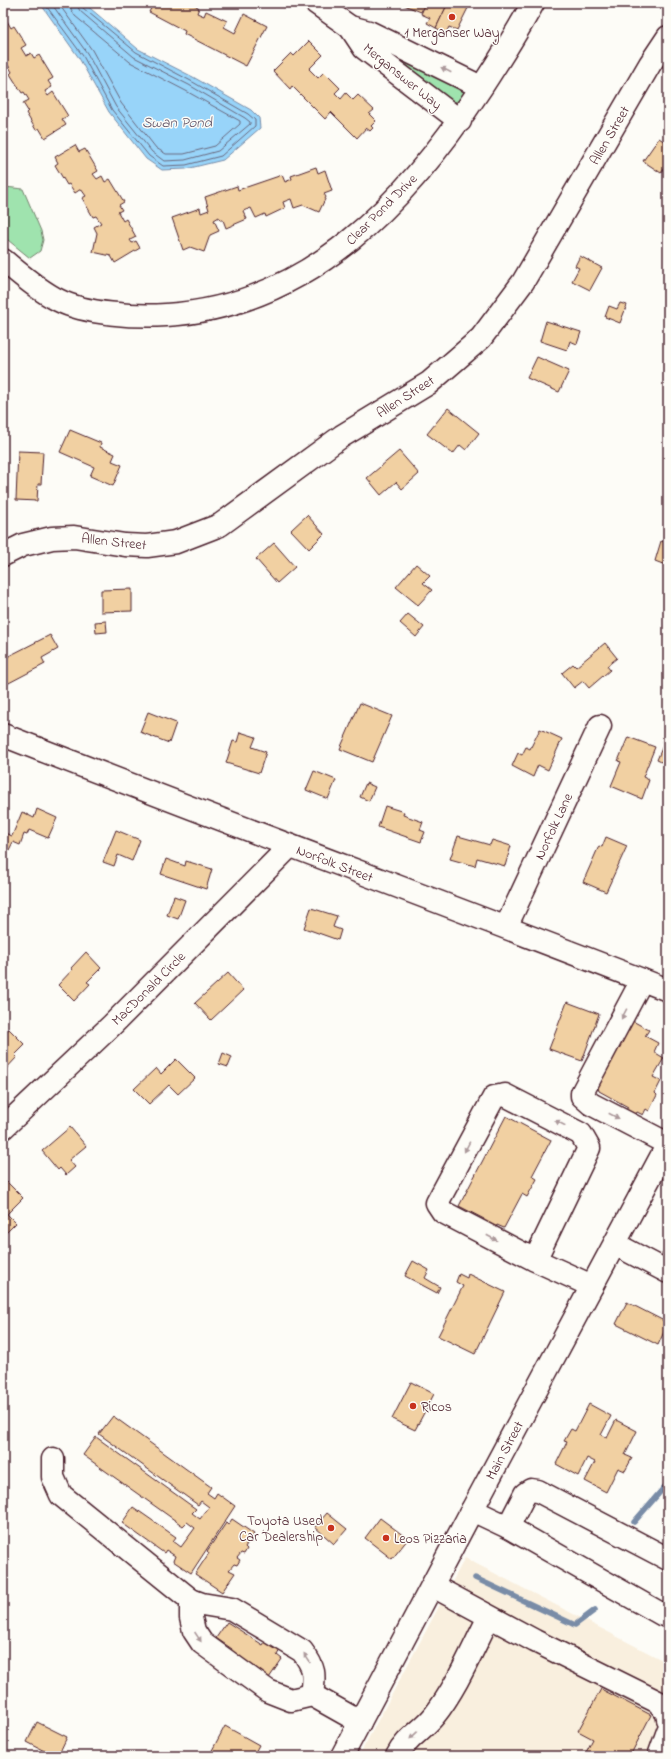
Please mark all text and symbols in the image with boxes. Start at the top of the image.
marker: 1 Merganser Way [447,12,457,22]
place label: 1 Merganser Way [404,23,500,45]
street label: Merganswer Way [357,39,446,117]
one-way arrow [440,67,452,74]
street label: Allen Street [585,102,636,169]
water label: Swan Pond [142,112,213,134]
street label: Clear Pond Drive [341,169,423,251]
street label: Allen Street [373,371,439,424]
street label: Allen Street [80,529,148,556]
street label: Norfolk Lane [530,789,579,863]
street label: Norfolk Street [293,840,376,889]
street label: MacDonald Circle [107,947,191,1031]
one-way arrow [620,1008,627,1020]
one-way arrow [608,1113,620,1119]
one-way arrow [555,1120,566,1127]
one-way arrow [464,1141,471,1153]
one-way arrow [487,1234,498,1241]
place label: Ricos [421,1397,452,1418]
marker: Ricos [408,1401,418,1411]
street label: Main Street [481,1417,530,1484]
place label: Toyota Used Car Dealership [239,1511,323,1548]
marker: Toyota Used Car Dealership [326,1523,336,1533]
place label: Leos Pizzaria [394,1529,467,1550]
marker: Leos Pizzaria [381,1533,391,1543]
one-way arrow [194,1632,202,1642]
one-way arrow [303,1653,310,1664]
one-way arrow [409,1730,418,1739]

